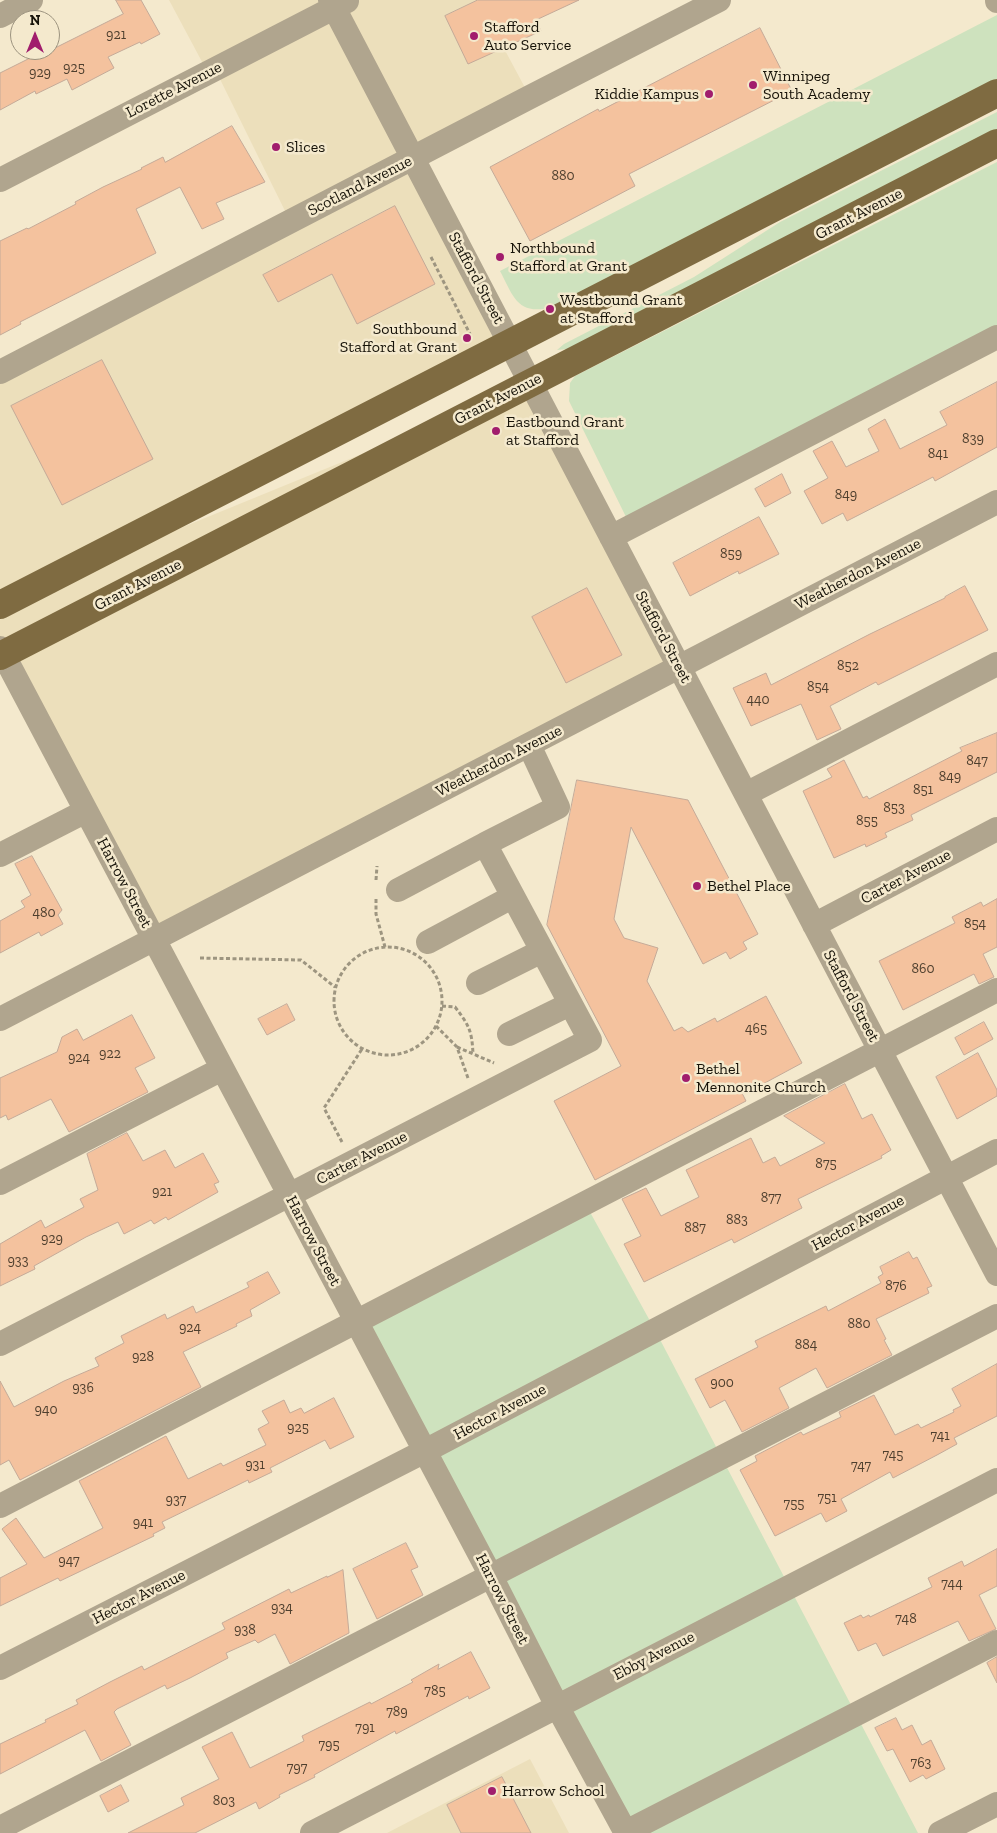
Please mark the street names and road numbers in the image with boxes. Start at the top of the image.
street label: Lorette Avenue [123,58,225,122]
street label: Scotland Avenue [305,151,415,221]
street label: Grant Avenue [812,184,906,244]
street label: Stafford Street [444,229,508,327]
street label: Grant Avenue [451,369,545,429]
street label: Weatherdon Avenue [792,534,924,614]
street label: Grant Avenue [91,555,185,615]
street label: Stafford Street [631,588,695,686]
street label: Weatherdon Avenue [433,721,565,801]
street label: Harrow Street [92,835,156,931]
street label: Carter Avenue [858,845,954,909]
street label: Stafford Street [819,947,883,1045]
street label: Carter Avenue [313,1127,411,1189]
street label: Hector Avenue [809,1191,907,1255]
street label: Harrow Street [281,1193,345,1289]
street label: Hector Avenue [451,1380,549,1444]
street label: Harrow Street [471,1550,533,1648]
street label: Hector Avenue [89,1565,189,1629]
street label: Ebby Avenue [610,1627,698,1685]

